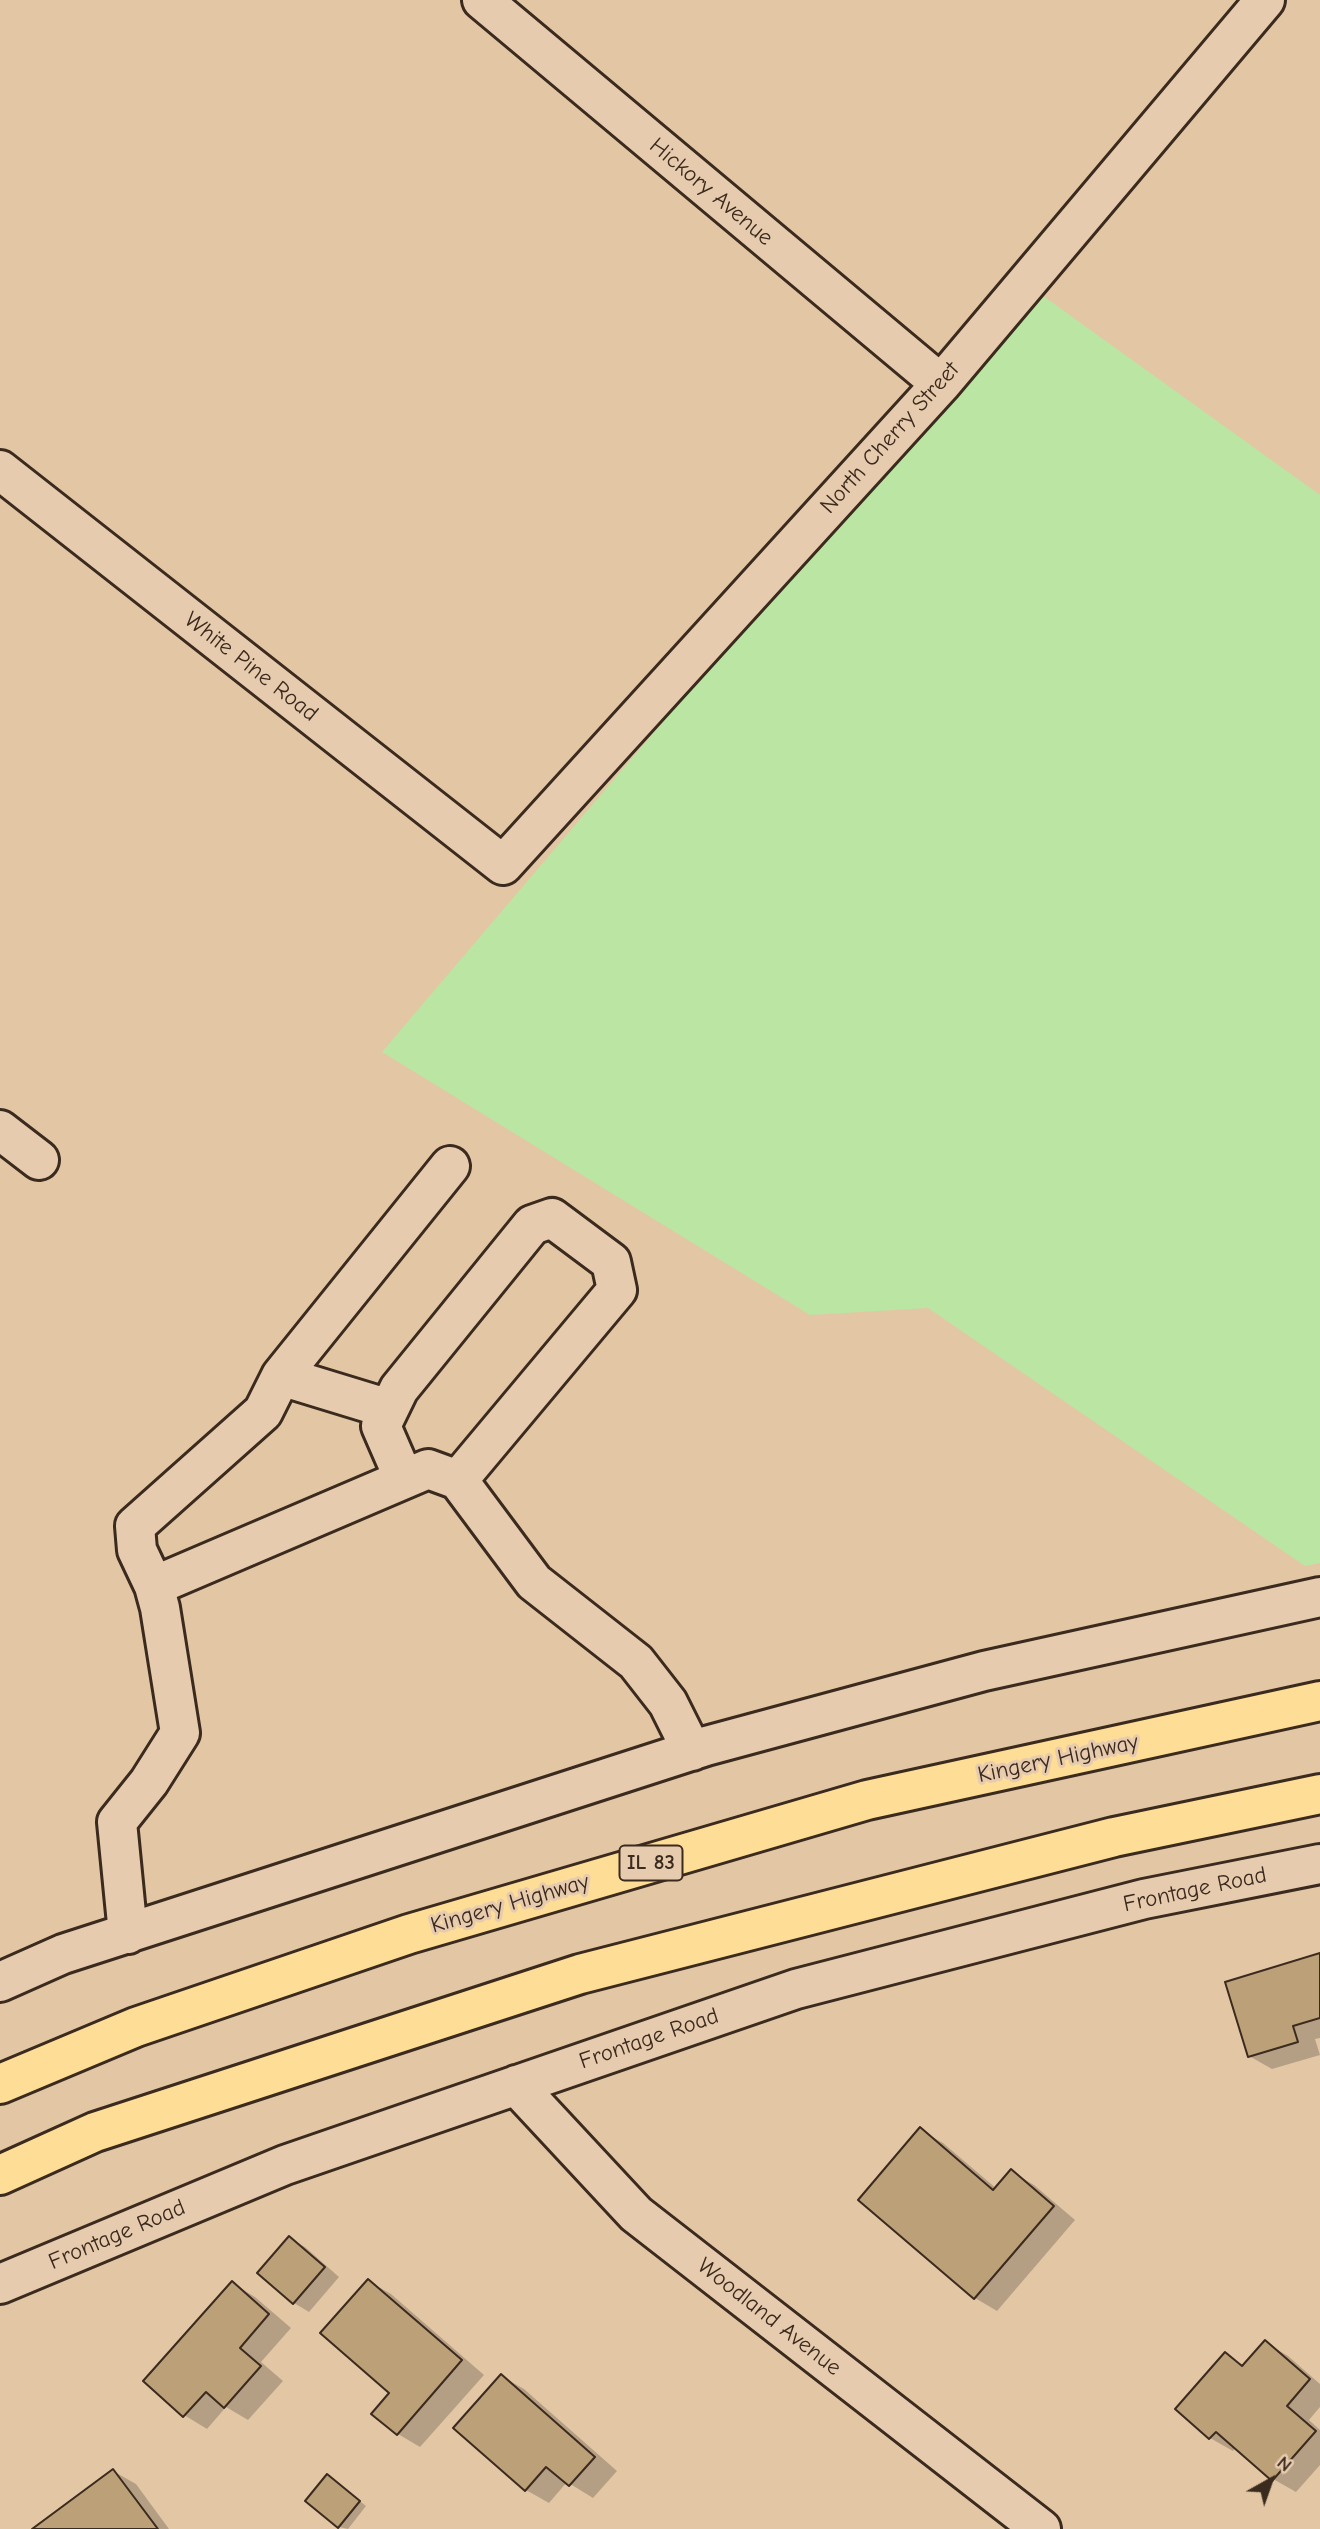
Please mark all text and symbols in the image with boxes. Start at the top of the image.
street label: Hickory Avenue [644,132,778,252]
street label: North Cherry Street [815,356,965,520]
street label: White Pine Road [179,606,323,728]
street label: Kingery Highway [975,1729,1141,1789]
road number: IL 83 [620,1846,682,1881]
street label: Frontage Road [1121,1861,1269,1919]
street label: Kingery Highway [428,1868,592,1940]
street label: Frontage Road [576,2002,722,2076]
street label: Frontage Road [45,2194,189,2276]
street label: Woodland Avenue [692,2252,846,2382]
north arrow [1236,2445,1306,2515]
text: N [1273,2451,1296,2476]

